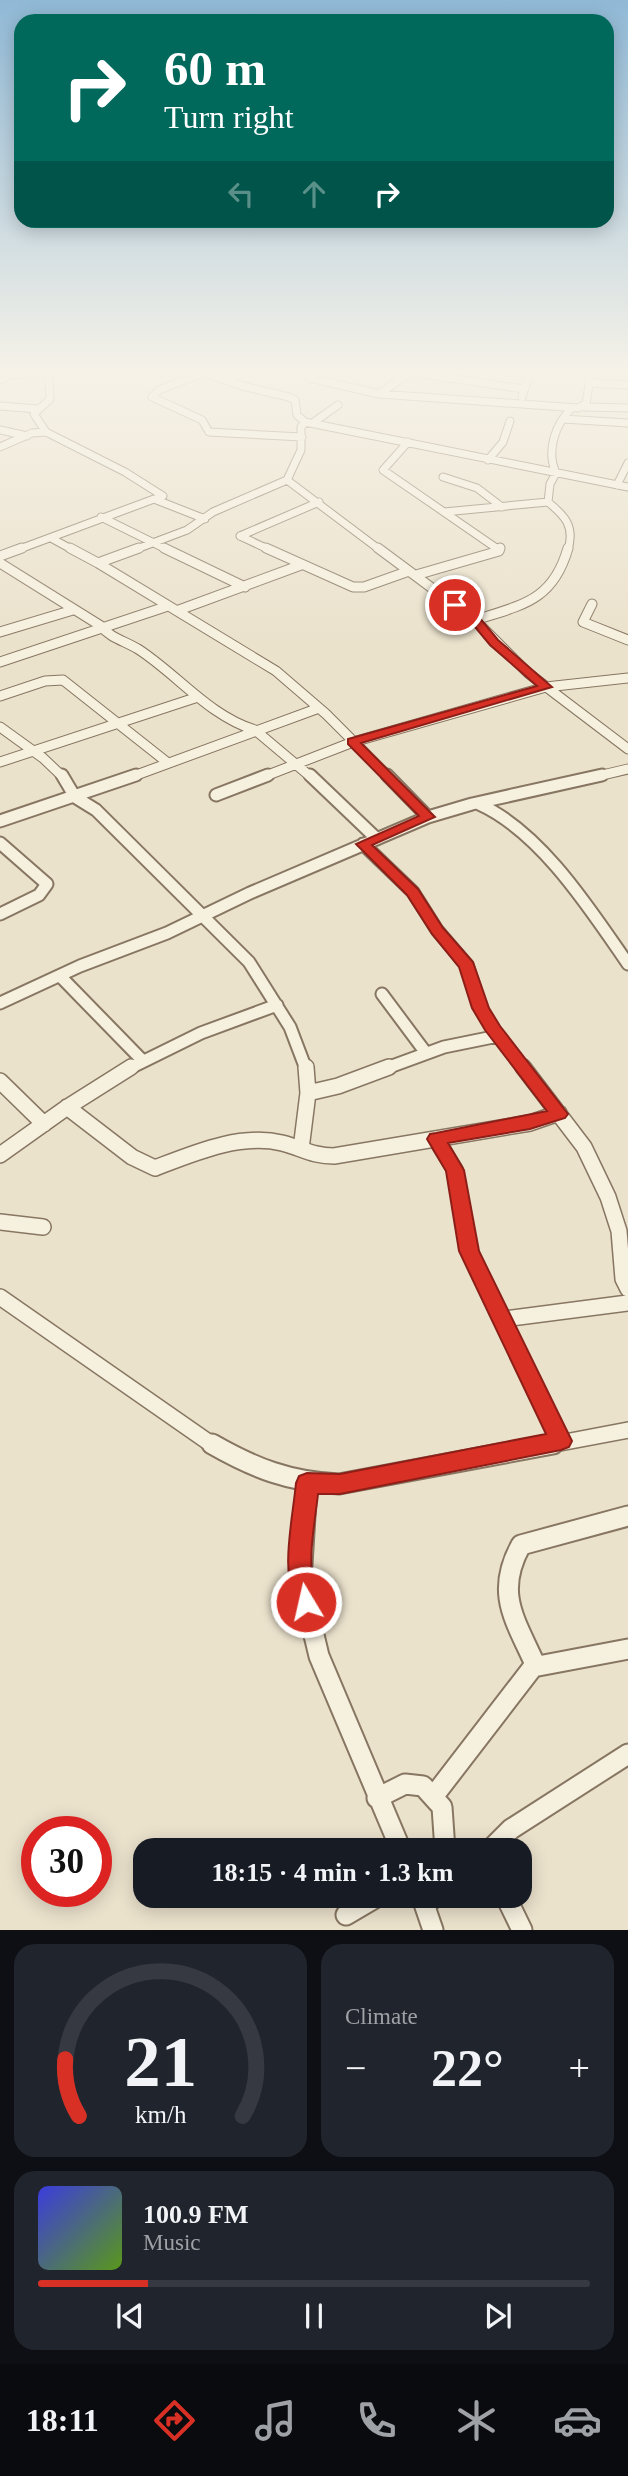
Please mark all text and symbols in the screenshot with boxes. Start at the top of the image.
text: 60 m [164,41,266,96]
icon: right [49,42,140,133]
text: Turn right [164,99,294,135]
icon: left [222,175,260,213]
icon: ahead [295,175,333,213]
icon: right [368,175,406,213]
pin [425,575,485,635]
icon: arrive [436,586,474,624]
position arrow [269,1565,343,1639]
speed limit sign: 30 [21,1816,112,1907]
text: 18:15 · 4 min · 1.3 km [212,1858,453,1887]
text: Climate [345,2004,418,2029]
text: 21 [124,2022,197,2103]
text: 22° [431,2040,504,2097]
text: − [345,2047,366,2089]
text: + [569,2047,590,2089]
text: km/h [135,2101,187,2128]
text: 100.9 FM [143,2200,248,2229]
text: Music [143,2230,201,2255]
icon: previous [111,2297,149,2335]
icon: pause [295,2297,333,2335]
icon: next [479,2297,517,2335]
icon: directions [150,2396,199,2445]
icon: music [251,2396,300,2445]
icon: phone [352,2396,401,2445]
icon: climate [452,2396,501,2445]
icon: car [553,2396,602,2445]
text: 18:11 [26,2402,99,2438]

